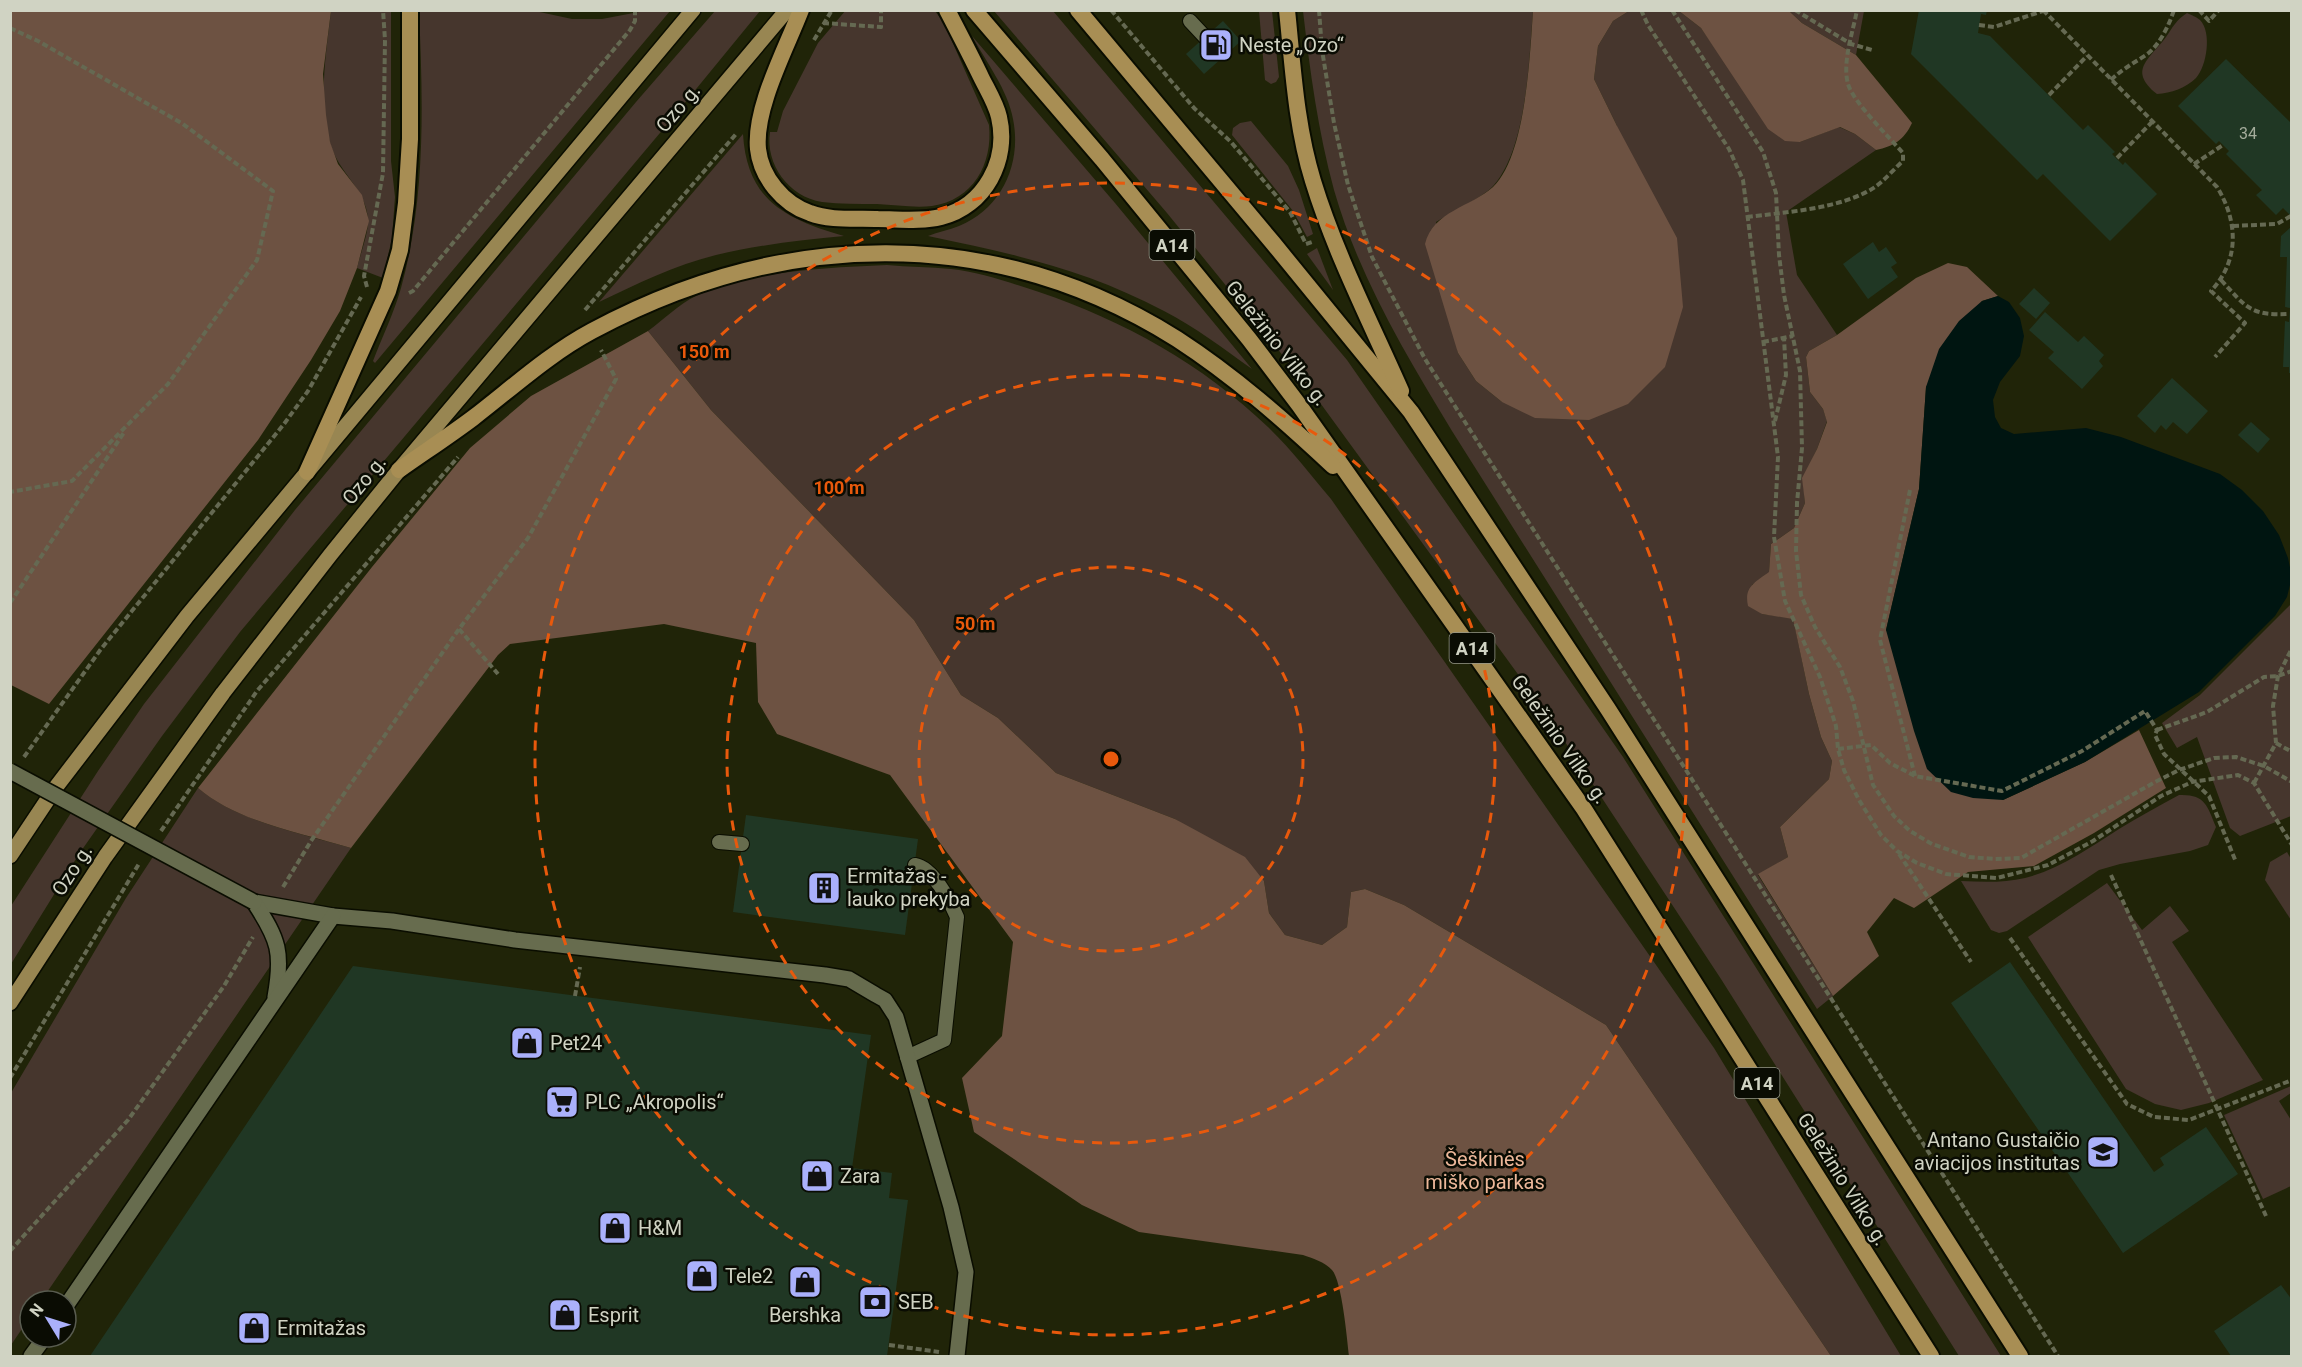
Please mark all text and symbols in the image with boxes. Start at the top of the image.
fuel station icon: Neste „Ozo“ [1198,27,1234,63]
place label: Neste „Ozo“ [1239,33,1344,57]
street label: Ozo g. [651,79,705,137]
house number: 34 [2239,124,2257,143]
road number: A14 [1150,230,1194,260]
street label: Geležinio Vilko g. [1221,276,1333,410]
text: 150 m [678,341,730,362]
street label: Ozo g. [337,451,391,509]
text: 100 m [813,477,865,498]
text: 50 m [955,613,995,634]
road number: A14 [1450,633,1494,663]
street label: Geležinio Vilko g. [1507,670,1613,808]
centre of rings [1101,749,1121,769]
street label: Ozo g. [47,840,97,900]
place label: Ermitažas - lauko prekyba [847,864,970,911]
building icon: Ermitažas - lauko prekyba [806,870,842,906]
shop icon: Pet24 [509,1025,545,1061]
place label: Pet24 [550,1031,602,1055]
road number: A14 [1734,1068,1780,1098]
supermarket icon: PLC „Akropolis“ [544,1084,580,1120]
place label: PLC „Akropolis“ [585,1090,724,1114]
street label: Geležinio Vilko g. [1792,1108,1894,1250]
place label: Antano Gustaičio aviacijos institutas [1914,1128,2080,1175]
school or university icon: Antano Gustaičio aviacijos institutas [2085,1134,2121,1170]
park label: Šeškinės miško parkas [1425,1147,1545,1194]
shop icon: Zara [799,1158,835,1194]
place label: Zara [840,1164,880,1188]
shop icon: H&M [597,1210,633,1246]
place label: H&M [638,1216,682,1240]
shop icon: Tele2 [684,1258,720,1294]
place label: Tele2 [725,1264,773,1288]
shop icon: Bershka [787,1264,823,1300]
bank icon: SEB [857,1284,893,1320]
north arrow [18,1289,78,1349]
place label: SEB [898,1290,934,1314]
shop icon: Esprit [547,1297,583,1333]
text: N [26,1300,48,1320]
place label: Esprit [588,1303,639,1327]
place label: Bershka [769,1303,841,1327]
shop icon: Ermitažas [236,1310,272,1346]
place label: Ermitažas [277,1316,366,1340]

